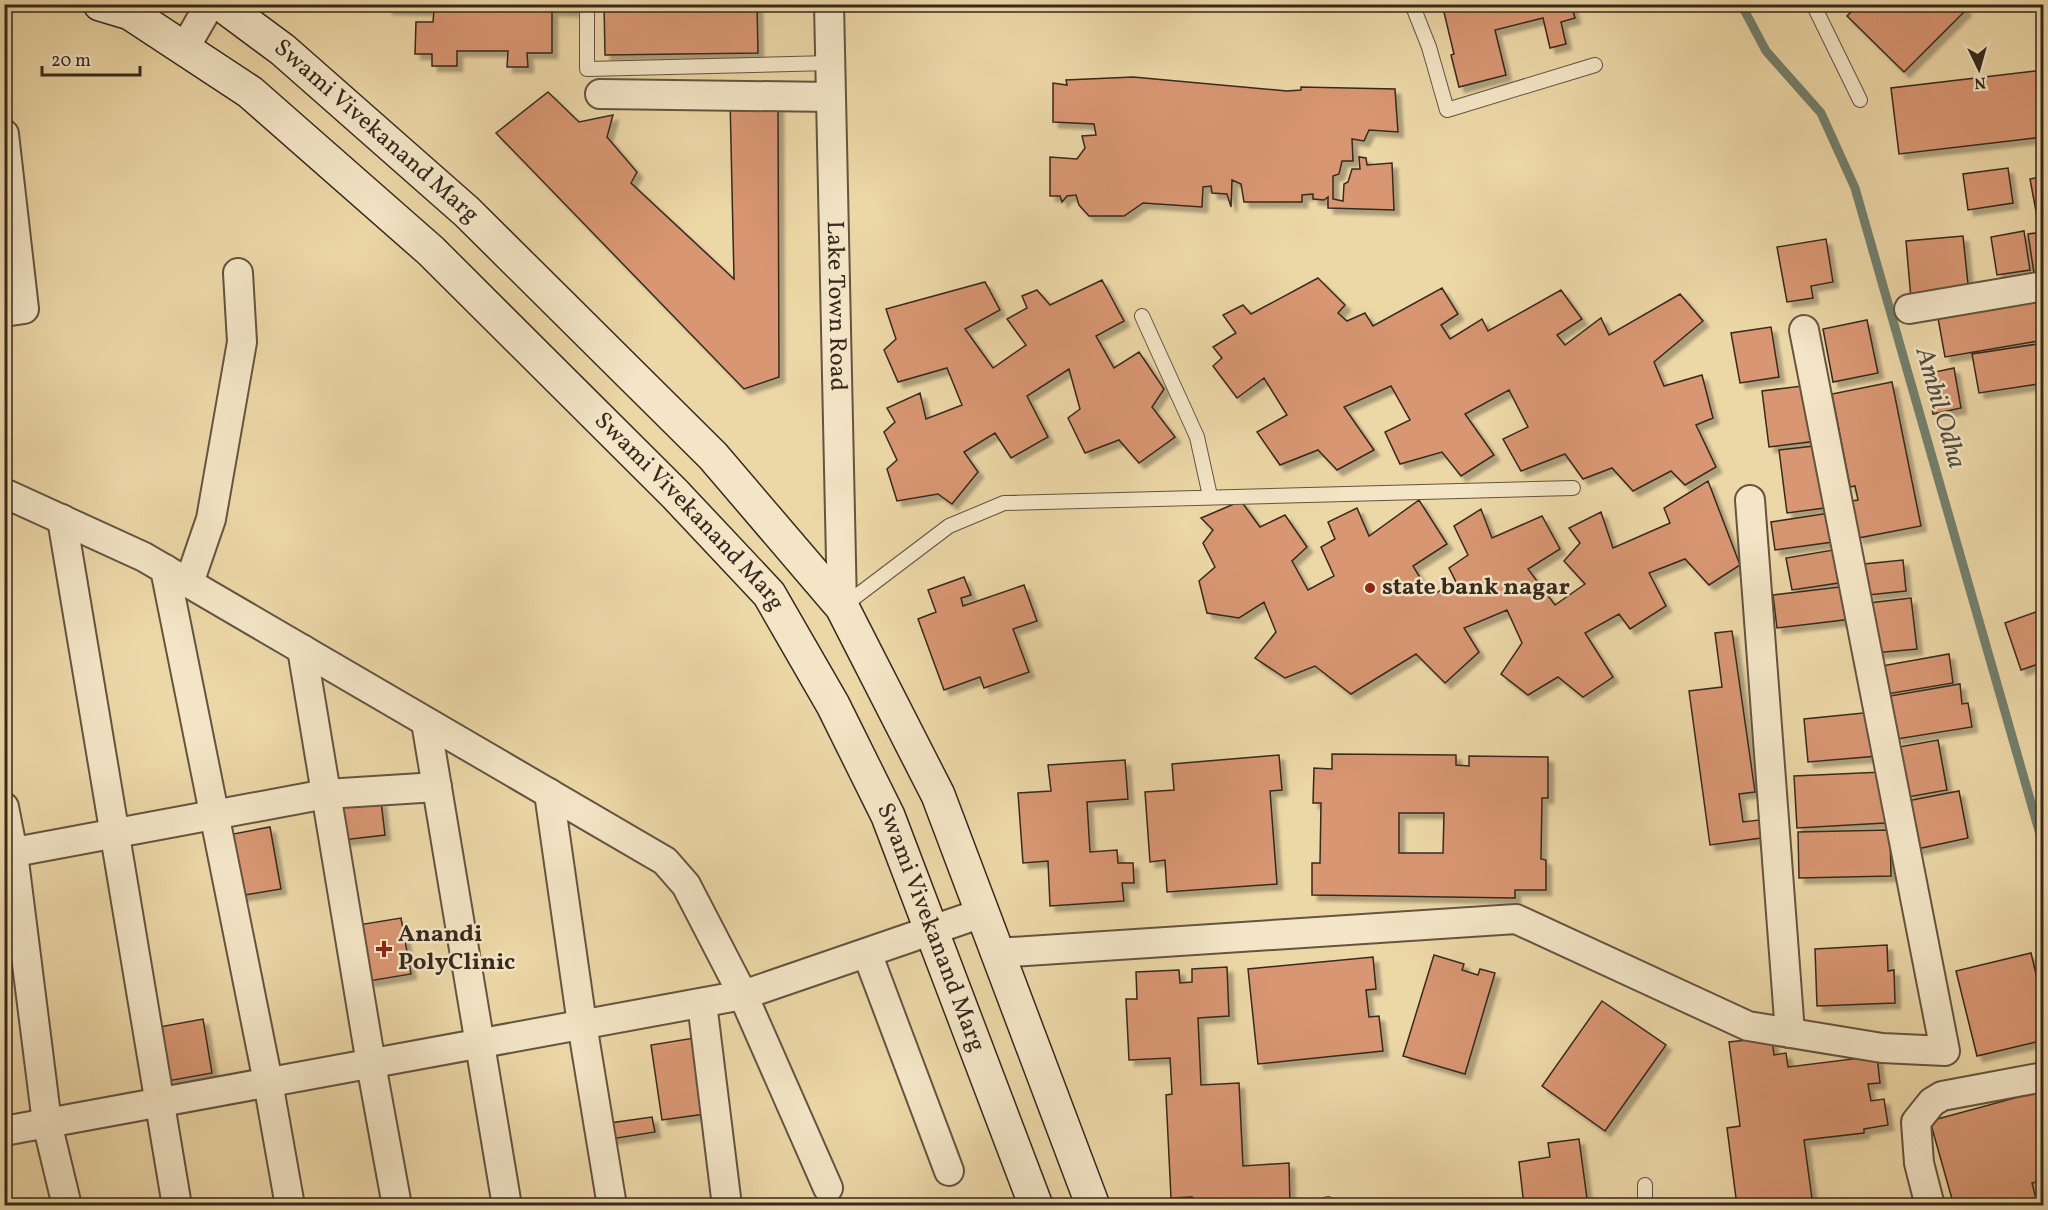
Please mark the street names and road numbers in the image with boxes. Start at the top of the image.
street label: Swami Vivekanand Marg [267,32,486,231]
street label: Lake Town Road [817,220,854,392]
street label: Swami Vivekanand Marg [586,405,792,617]
street label: Swami Vivekanand Marg [867,798,993,1057]

